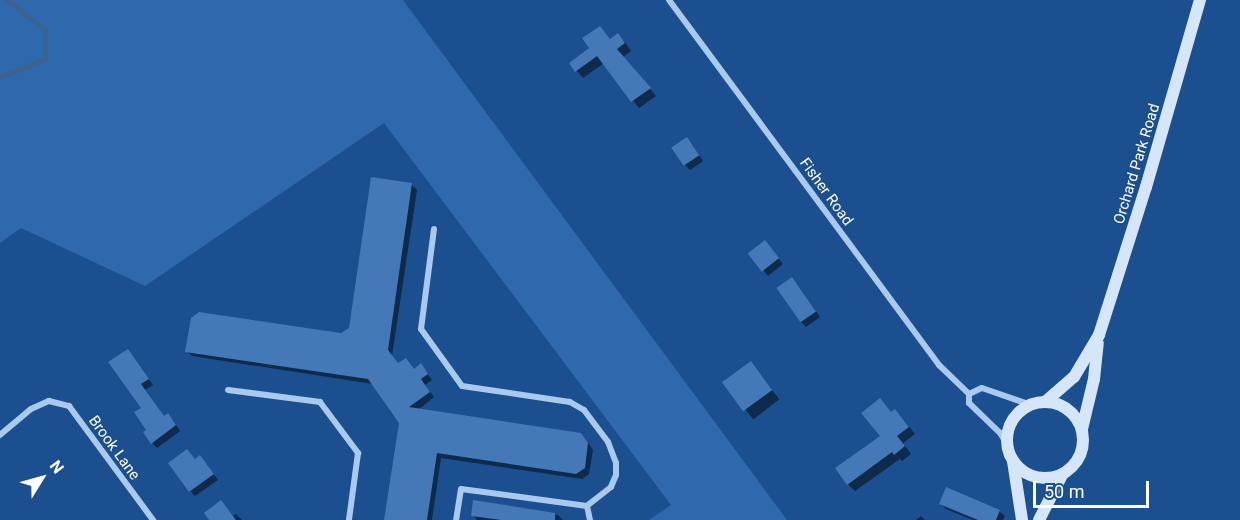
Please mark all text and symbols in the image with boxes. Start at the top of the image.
street label: Orchard Park Road [1110,102,1164,226]
street label: Fisher Road [795,155,857,229]
street label: Brook Lane [85,412,143,484]
north arrow [12,448,72,508]
text: N [46,457,68,477]
scale bar [1036,469,1152,507]
text: 50 m [1044,481,1084,502]

